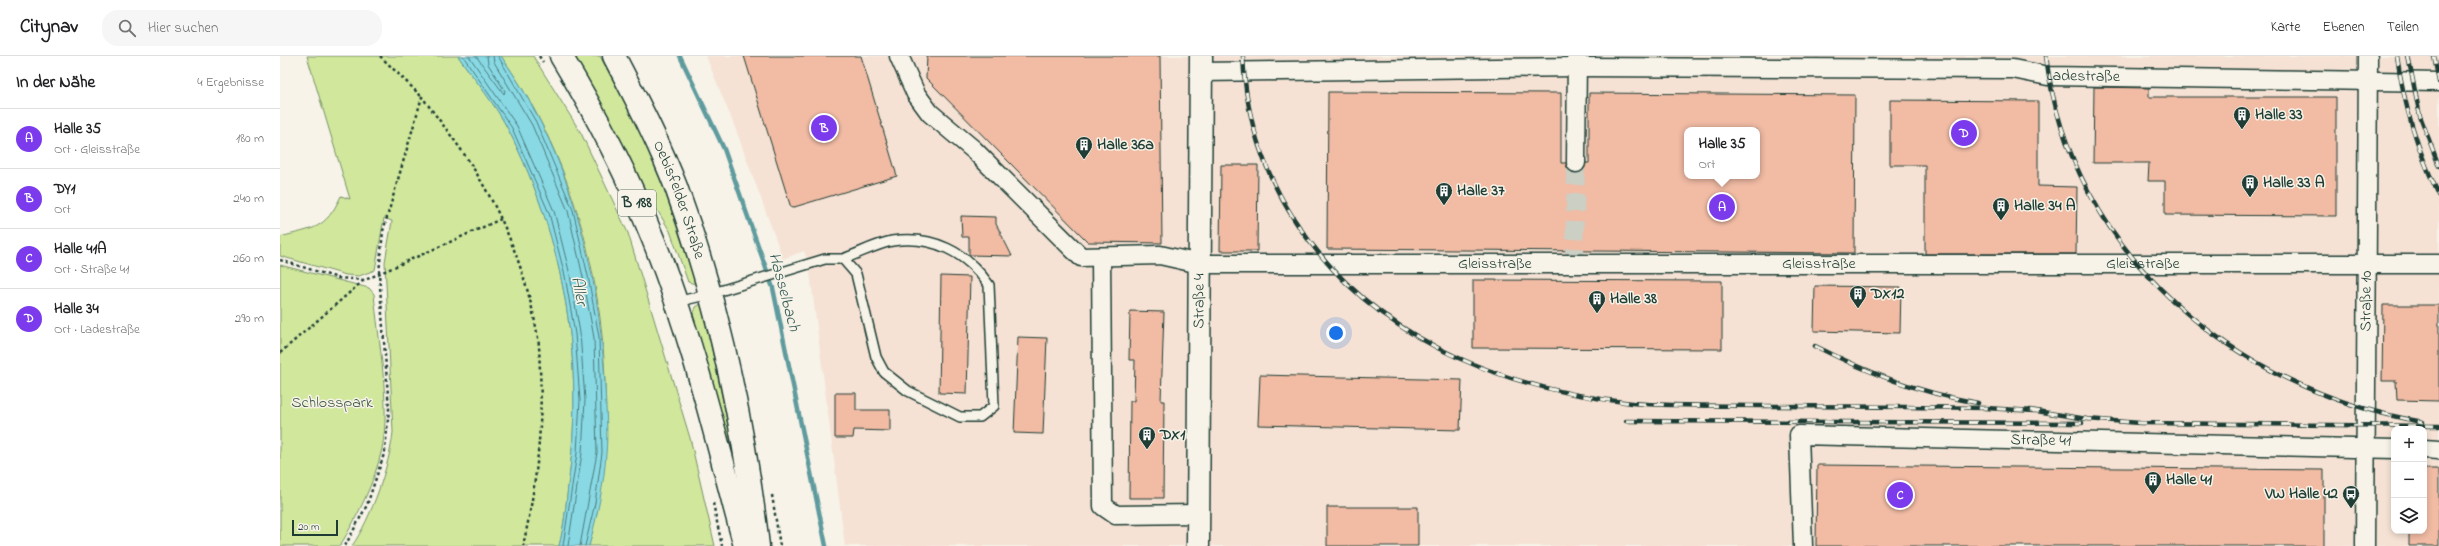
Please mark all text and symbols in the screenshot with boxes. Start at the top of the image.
search box [102,10,382,46]
text: Citynav [20,14,78,41]
icon: search [116,17,138,39]
text: Hier suchen [148,17,218,39]
text: Karte [2271,17,2300,38]
text: Ebenen [2322,17,2365,38]
text: Teilen [2387,17,2419,38]
street label: Ladestraße [2046,64,2121,89]
text: In der Nähe [16,70,95,95]
text: 4 Ergebnisse [197,73,264,92]
place label: Halle 33 [2255,103,2303,127]
building icon: Halle 33 [2232,105,2252,130]
pin: B [811,113,837,143]
text: Halle 35 [54,118,101,140]
pin: D [1951,118,1977,148]
popup [1684,127,1760,179]
text: A [25,129,33,148]
text: 180 m [236,129,264,148]
place label: Halle 36a [1097,133,1154,157]
text: Halle 35 [1698,133,1746,155]
building icon: Halle 36a [1074,135,1094,160]
street label: Oebisfelder Straße [646,137,711,263]
text: Ort · Gleisstraße [54,140,140,159]
text: Ort [1698,155,1715,174]
place label: Halle 33 A [2263,171,2325,195]
building icon: Halle 33 A [2240,173,2260,198]
text: DY1 [54,178,76,200]
place label: Halle 37 [1457,179,1505,203]
building icon: Halle 37 [1434,181,1454,206]
text: B [25,189,33,208]
text: 240 m [233,189,264,208]
road number: B 188 [618,190,656,216]
pin: A [1709,192,1735,222]
place label: Halle 34 A [2014,194,2076,218]
building icon: Halle 34 A [1991,196,2011,221]
text: Ort [54,200,71,219]
text: Halle 41A [54,238,107,260]
text: C [25,249,33,268]
text: 260 m [233,249,264,268]
water label: Hasselbach [761,250,807,335]
street label: Gleisstraße [1458,252,1533,276]
street label: Gleisstraße [1782,252,1857,276]
street label: Gleisstraße [2106,252,2181,276]
text: Ort · Straße 41 [54,260,129,279]
street label: Straße 10 [2354,270,2379,332]
street label: Straße 4 [1187,273,1212,329]
water label: Aller [564,274,595,310]
place label: DX12 [1870,282,1904,306]
building icon: DX12 [1848,284,1868,309]
place label: Halle 38 [1610,287,1657,311]
building icon: Halle 38 [1587,289,1607,314]
text: Halle 34 [54,298,99,320]
text: D [24,309,34,328]
text: 290 m [235,309,264,328]
text: Ort · Ladestraße [54,320,140,339]
your location [1326,323,1346,343]
park label: Schlosspark [291,391,374,415]
place label: DX1 [1159,423,1186,447]
building icon: DX1 [1137,425,1157,450]
map controls [2391,426,2427,534]
button: + [2391,426,2427,462]
street label: Straße 41 [2010,428,2071,453]
button: − [2391,462,2427,498]
place label: Halle 41 [2166,468,2213,492]
building icon: Halle 41 [2143,470,2163,495]
pin: C [1887,480,1913,510]
place label: VW Halle 42 [2264,482,2338,506]
bus stop icon: VW Halle 42 [2341,484,2361,509]
button: layers [2391,498,2427,534]
scale bar [292,518,338,537]
text: 20 m [298,519,320,535]

